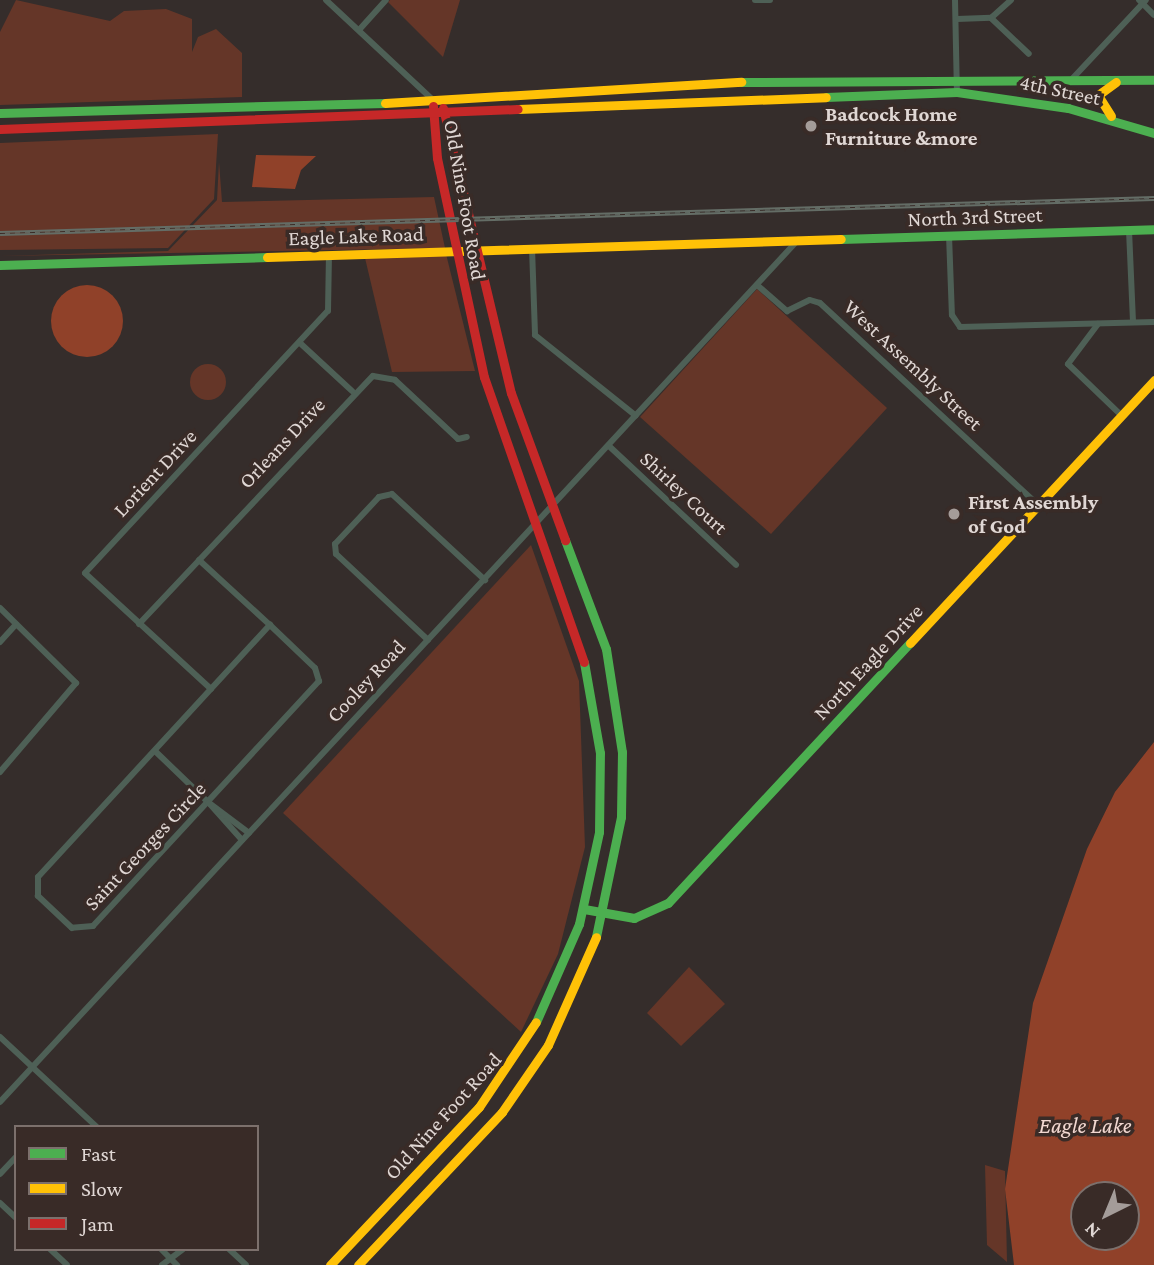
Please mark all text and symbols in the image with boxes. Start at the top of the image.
street label: 4th Street [1017,69,1103,111]
place label: Badcock Home Furniture &more [825,101,977,151]
street label: Old Nine Foot Road [438,118,492,282]
marker: Badcock Home Furniture &more [803,118,819,134]
street label: North 3rd Street [907,202,1043,232]
street label: Eagle Lake Road [288,221,424,251]
street label: West Assembly Street [838,294,988,436]
street label: Orleans Drive [234,392,330,494]
street label: Lorient Drive [108,424,202,522]
street label: Shirley Court [635,446,733,540]
place label: First Assembly of God [968,489,1098,539]
marker: First Assembly of God [946,506,962,522]
street label: North Eagle Drive [808,599,928,725]
street label: Cooley Road [321,634,411,728]
street label: Saint Georges Circle [79,776,211,916]
street label: Old Nine Foot Road [379,1047,507,1185]
water label: Eagle Lake [1039,1111,1131,1139]
legend [14,1125,259,1251]
text: Fast [81,1142,116,1166]
text: Slow [81,1177,122,1201]
north arrow [1070,1181,1140,1251]
text: Jam [81,1212,114,1236]
text: N [1080,1218,1104,1242]

